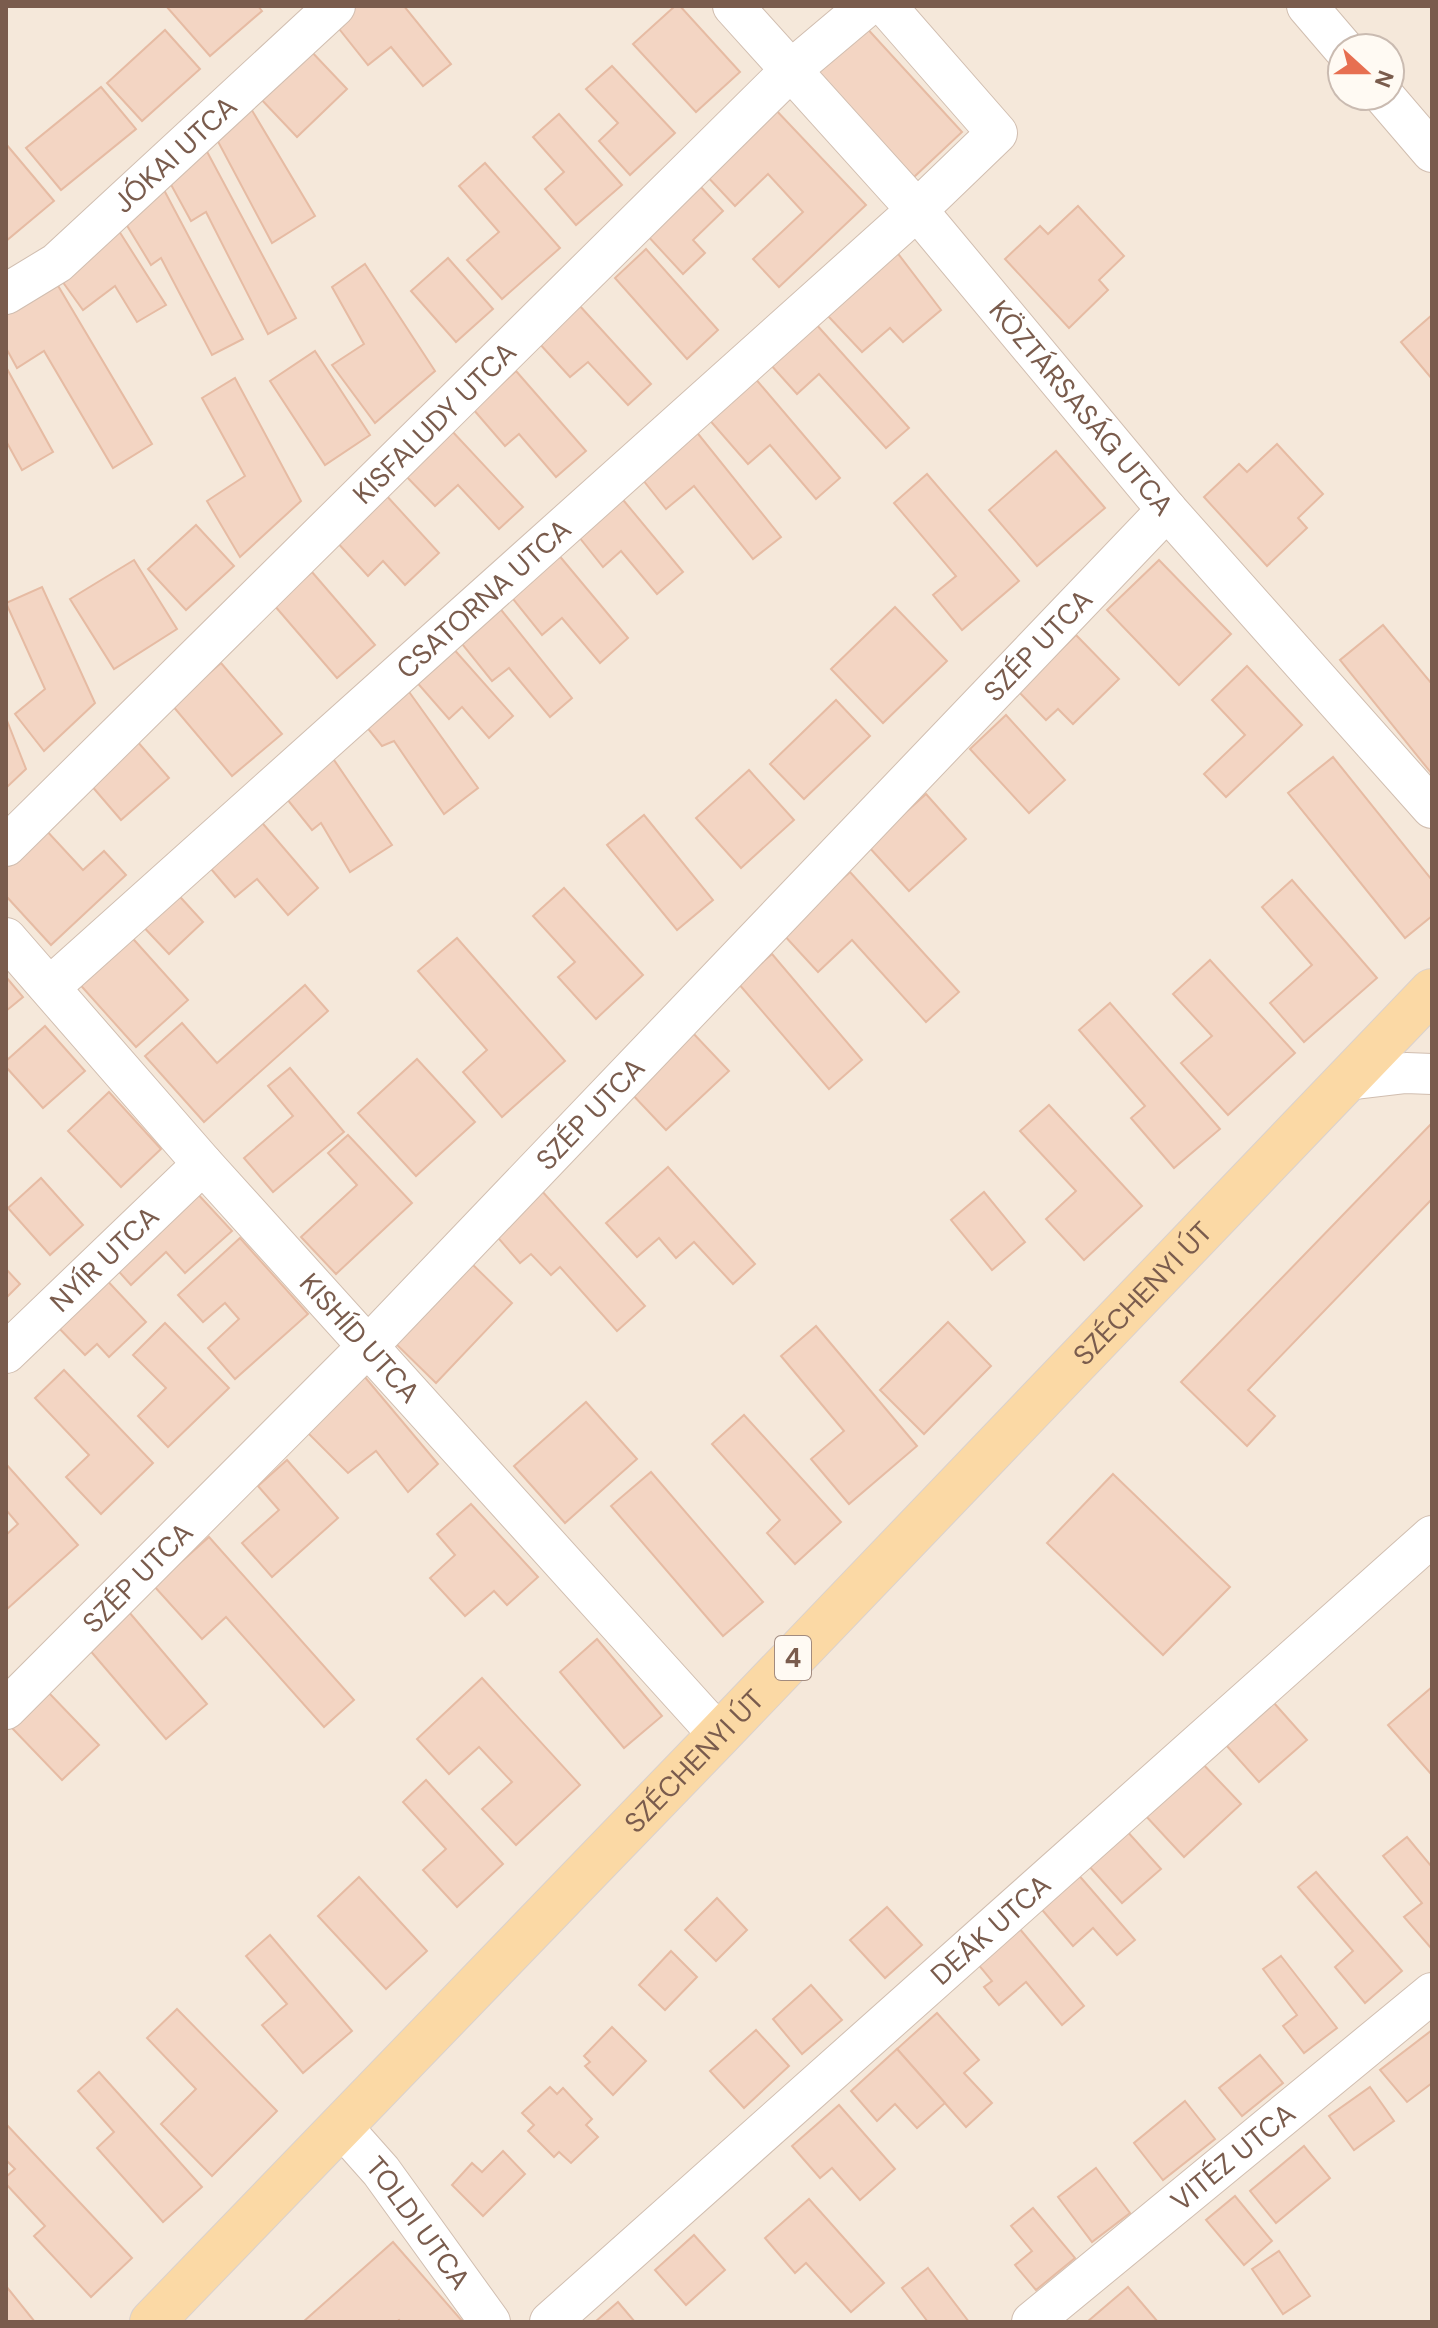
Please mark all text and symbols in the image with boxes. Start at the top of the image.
north arrow [1326,32,1406,112]
text: N [1368,66,1401,92]
street label: JÓKAI UTCA [105,88,245,221]
street label: KÖZTÁRSASÁG UTCA [981,293,1182,523]
street label: KISFALUDY UTCA [345,334,524,512]
street label: CSATORNA UTCA [389,511,579,687]
street label: SZÉP UTCA [976,581,1101,710]
street label: SZÉP UTCA [528,1050,653,1178]
street label: NYÍR UTCA [42,1198,167,1320]
street label: SZÉCHENYI ÚT [1065,1214,1220,1373]
street label: KISHÍD UTCA [291,1265,428,1411]
street label: SZÉP UTCA [74,1514,201,1641]
road number: 4 [775,1636,811,1680]
street label: SZÉCHENYI ÚT [616,1682,772,1841]
street label: DEÁK UTCA [923,1867,1059,1993]
street label: VITÉZ UTCA [1163,2095,1303,2219]
street label: TOLDI UTCA [357,2149,478,2297]

